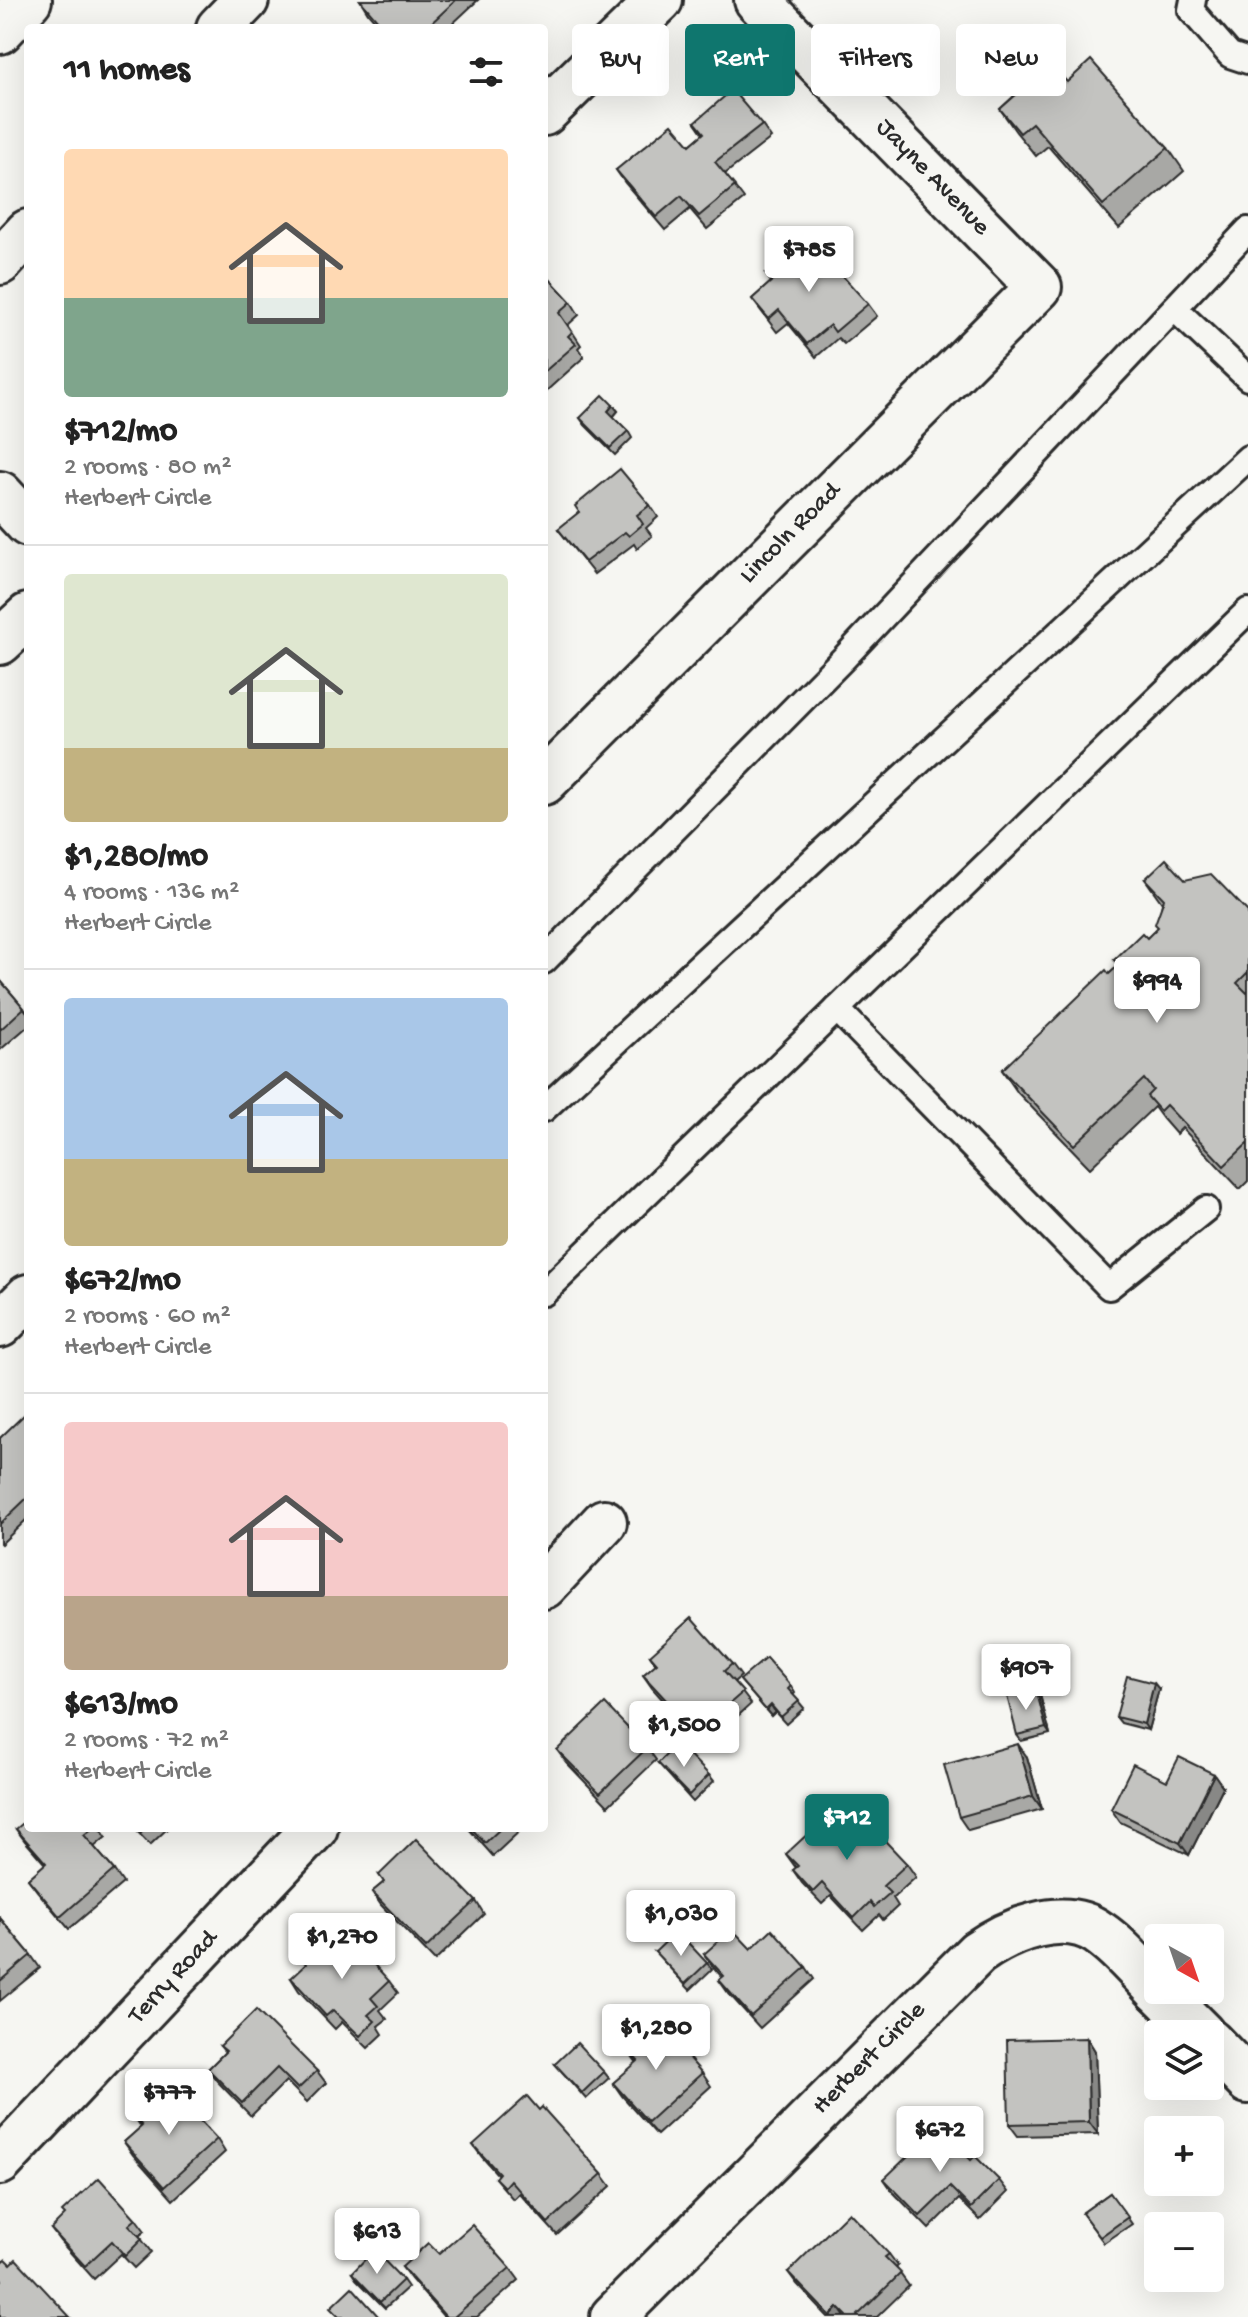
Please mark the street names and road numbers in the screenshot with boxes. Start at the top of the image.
street label: Jayne Avenue [868,113,996,244]
street label: Lincoln Road [734,476,849,591]
street label: Terry Road [121,1923,227,2033]
street label: Herbert Circle [807,1995,934,2122]

